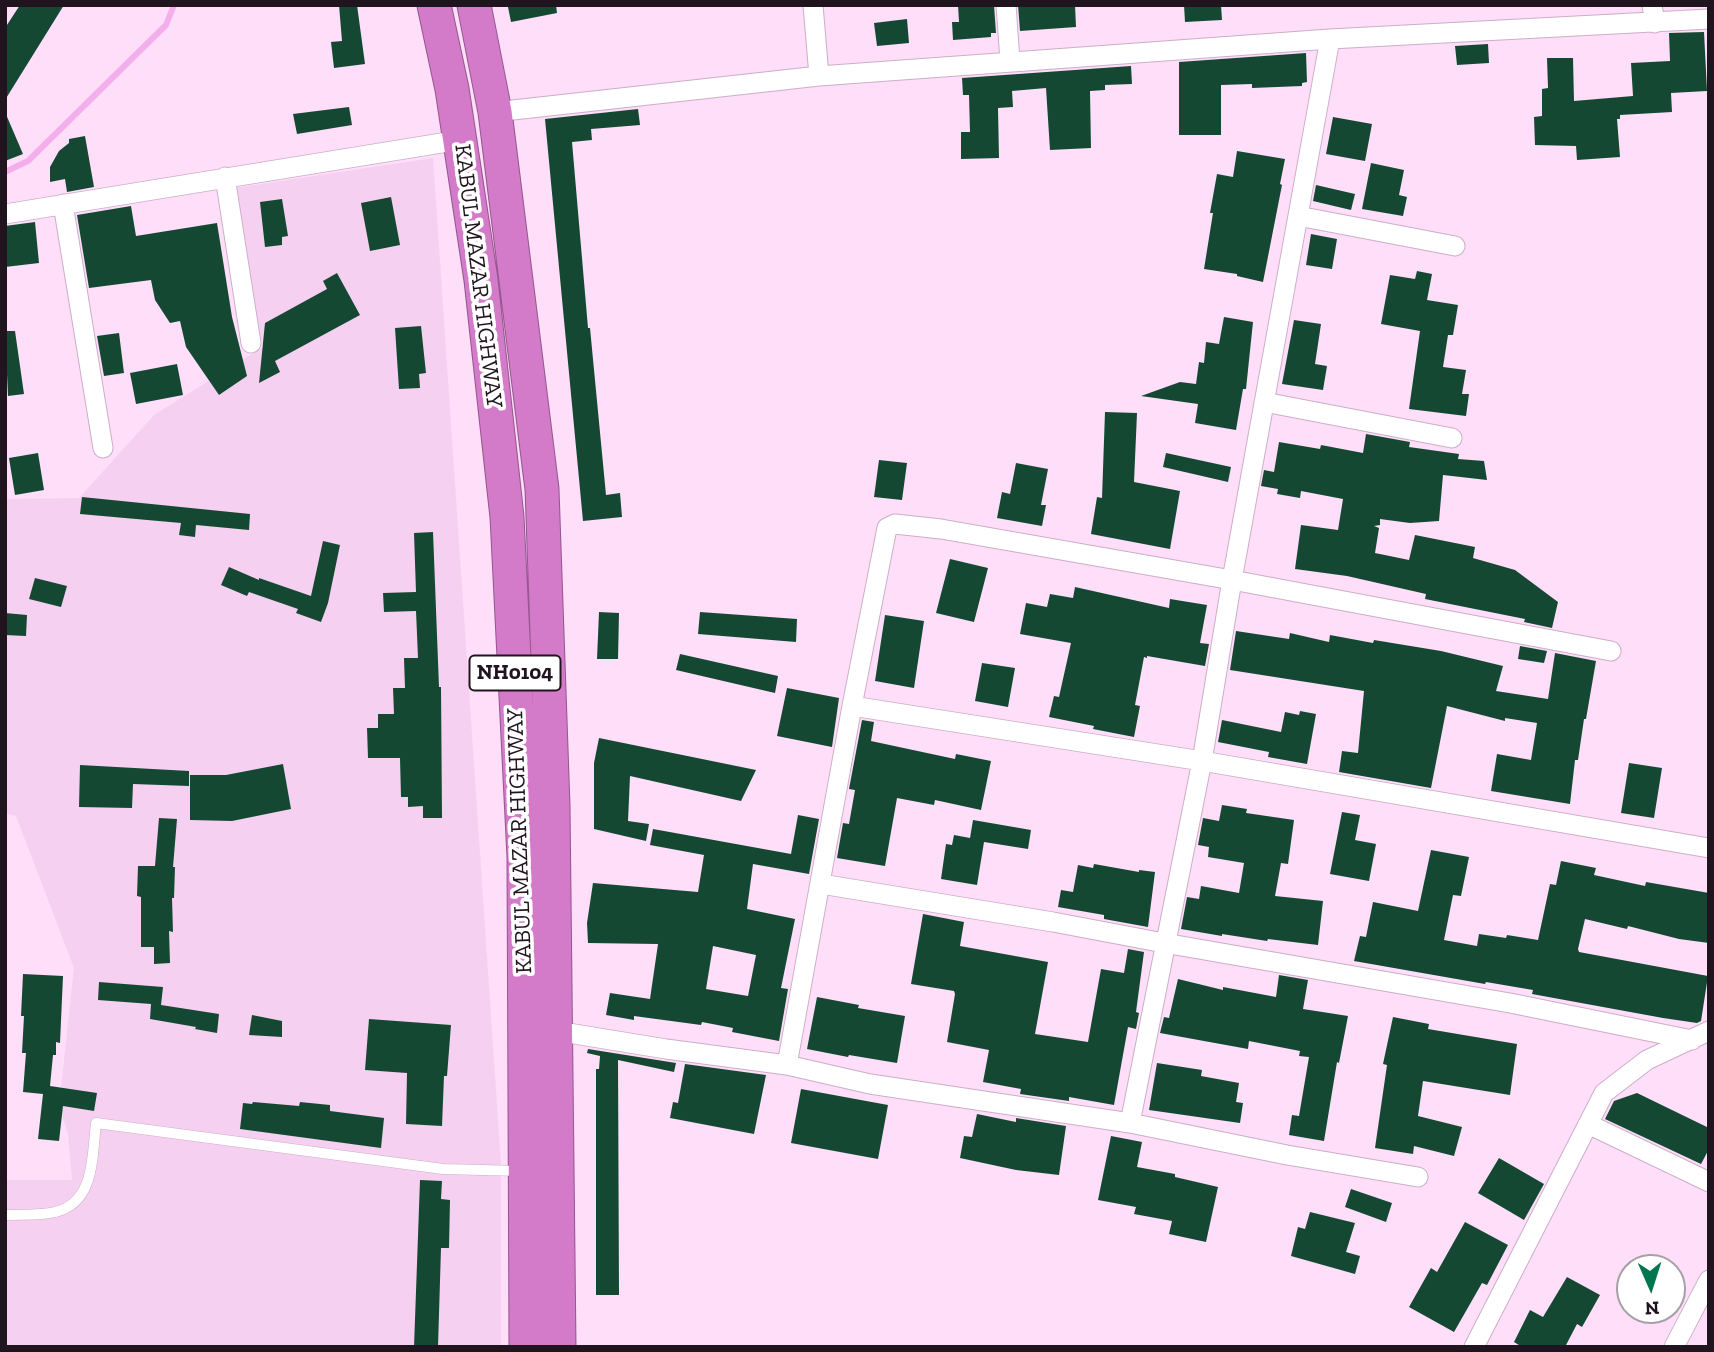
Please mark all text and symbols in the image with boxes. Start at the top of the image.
street label: KABUL MAZAR HIGHWAY [448,142,508,410]
road number: NH0104 [470,656,560,690]
street label: KABUL MAZAR HIGHWAY [502,708,538,974]
north arrow [1616,1254,1686,1324]
text: N [1644,1297,1660,1320]

